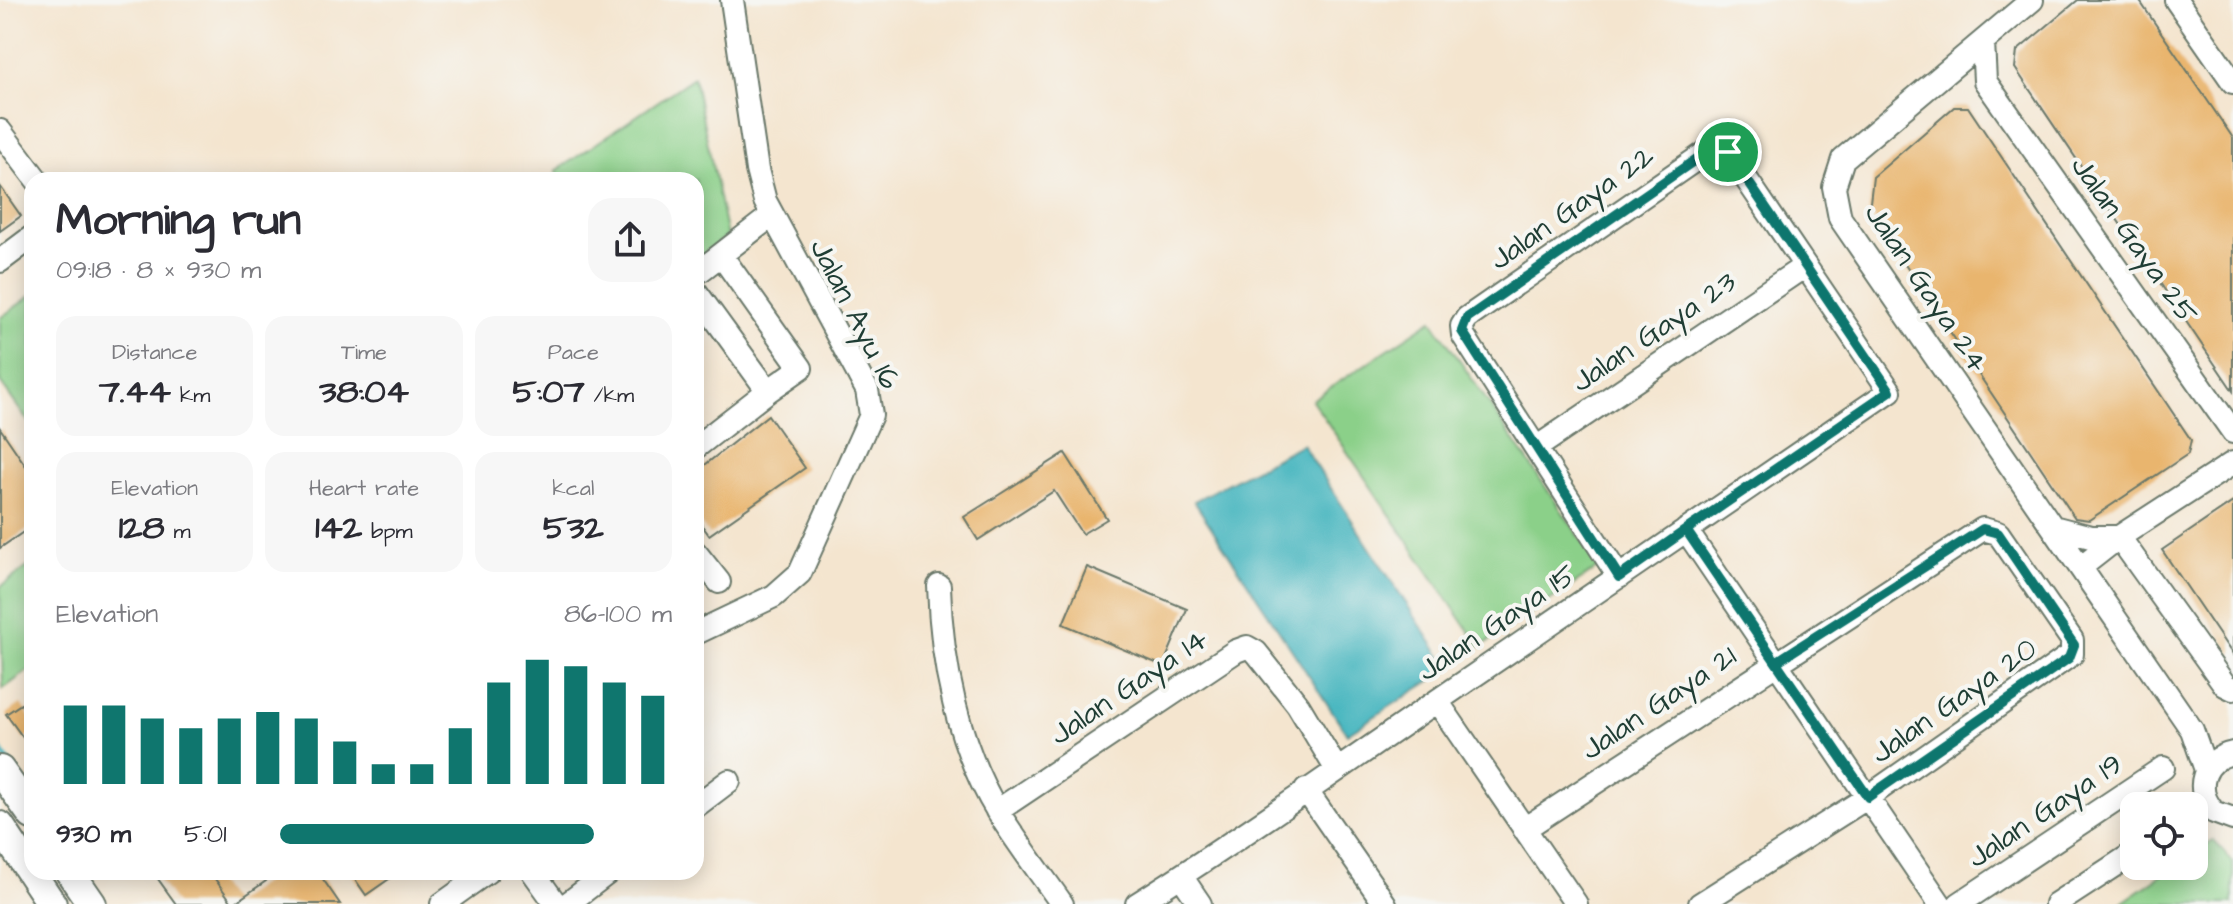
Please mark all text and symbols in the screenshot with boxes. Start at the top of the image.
pin [1694,118,1762,186]
icon: arrive [1706,130,1750,174]
street label: Jalan Gaya 22 [1481,136,1663,281]
street label: Jalan Gaya 25 [2060,148,2208,333]
text: Morning run [56,191,301,252]
street label: Jalan Gaya 24 [1853,195,1998,381]
button: share [588,198,672,282]
street label: Jalan Ayu 16 [798,232,911,397]
text: 09:18 · 8 × 930 m [56,252,261,288]
street label: Jalan Gaya 23 [1563,261,1745,403]
text: Distance [112,337,197,368]
text: Time [341,337,387,368]
text: Pace [548,337,599,368]
text: 7.44 [99,368,171,416]
text: 38:04 [319,368,409,416]
text: 5:07 [513,368,585,416]
text: km [171,380,210,411]
text: /km [585,380,634,411]
text: Elevation [111,473,198,504]
text: Heart rate [309,473,419,504]
text: kcal [552,473,594,504]
text: 128 [119,504,165,552]
text: 142 [315,504,362,552]
text: 532 [543,504,604,552]
text: m [165,516,191,547]
text: bpm [362,516,413,547]
street label: Jalan Gaya 15 [1409,554,1585,692]
text: Elevation [56,596,158,632]
text: 86–100 m [564,596,672,632]
street label: Jalan Gaya 14 [1042,619,1217,756]
street label: Jalan Gaya 20 [1862,628,2046,775]
street label: Jalan Gaya 21 [1573,635,1746,771]
street label: Jalan Gaya 19 [1959,744,2131,879]
map controls [2120,792,2208,880]
button: locate [2120,792,2208,880]
text: 930 m [56,816,131,852]
text: 5:01 [184,816,226,852]

